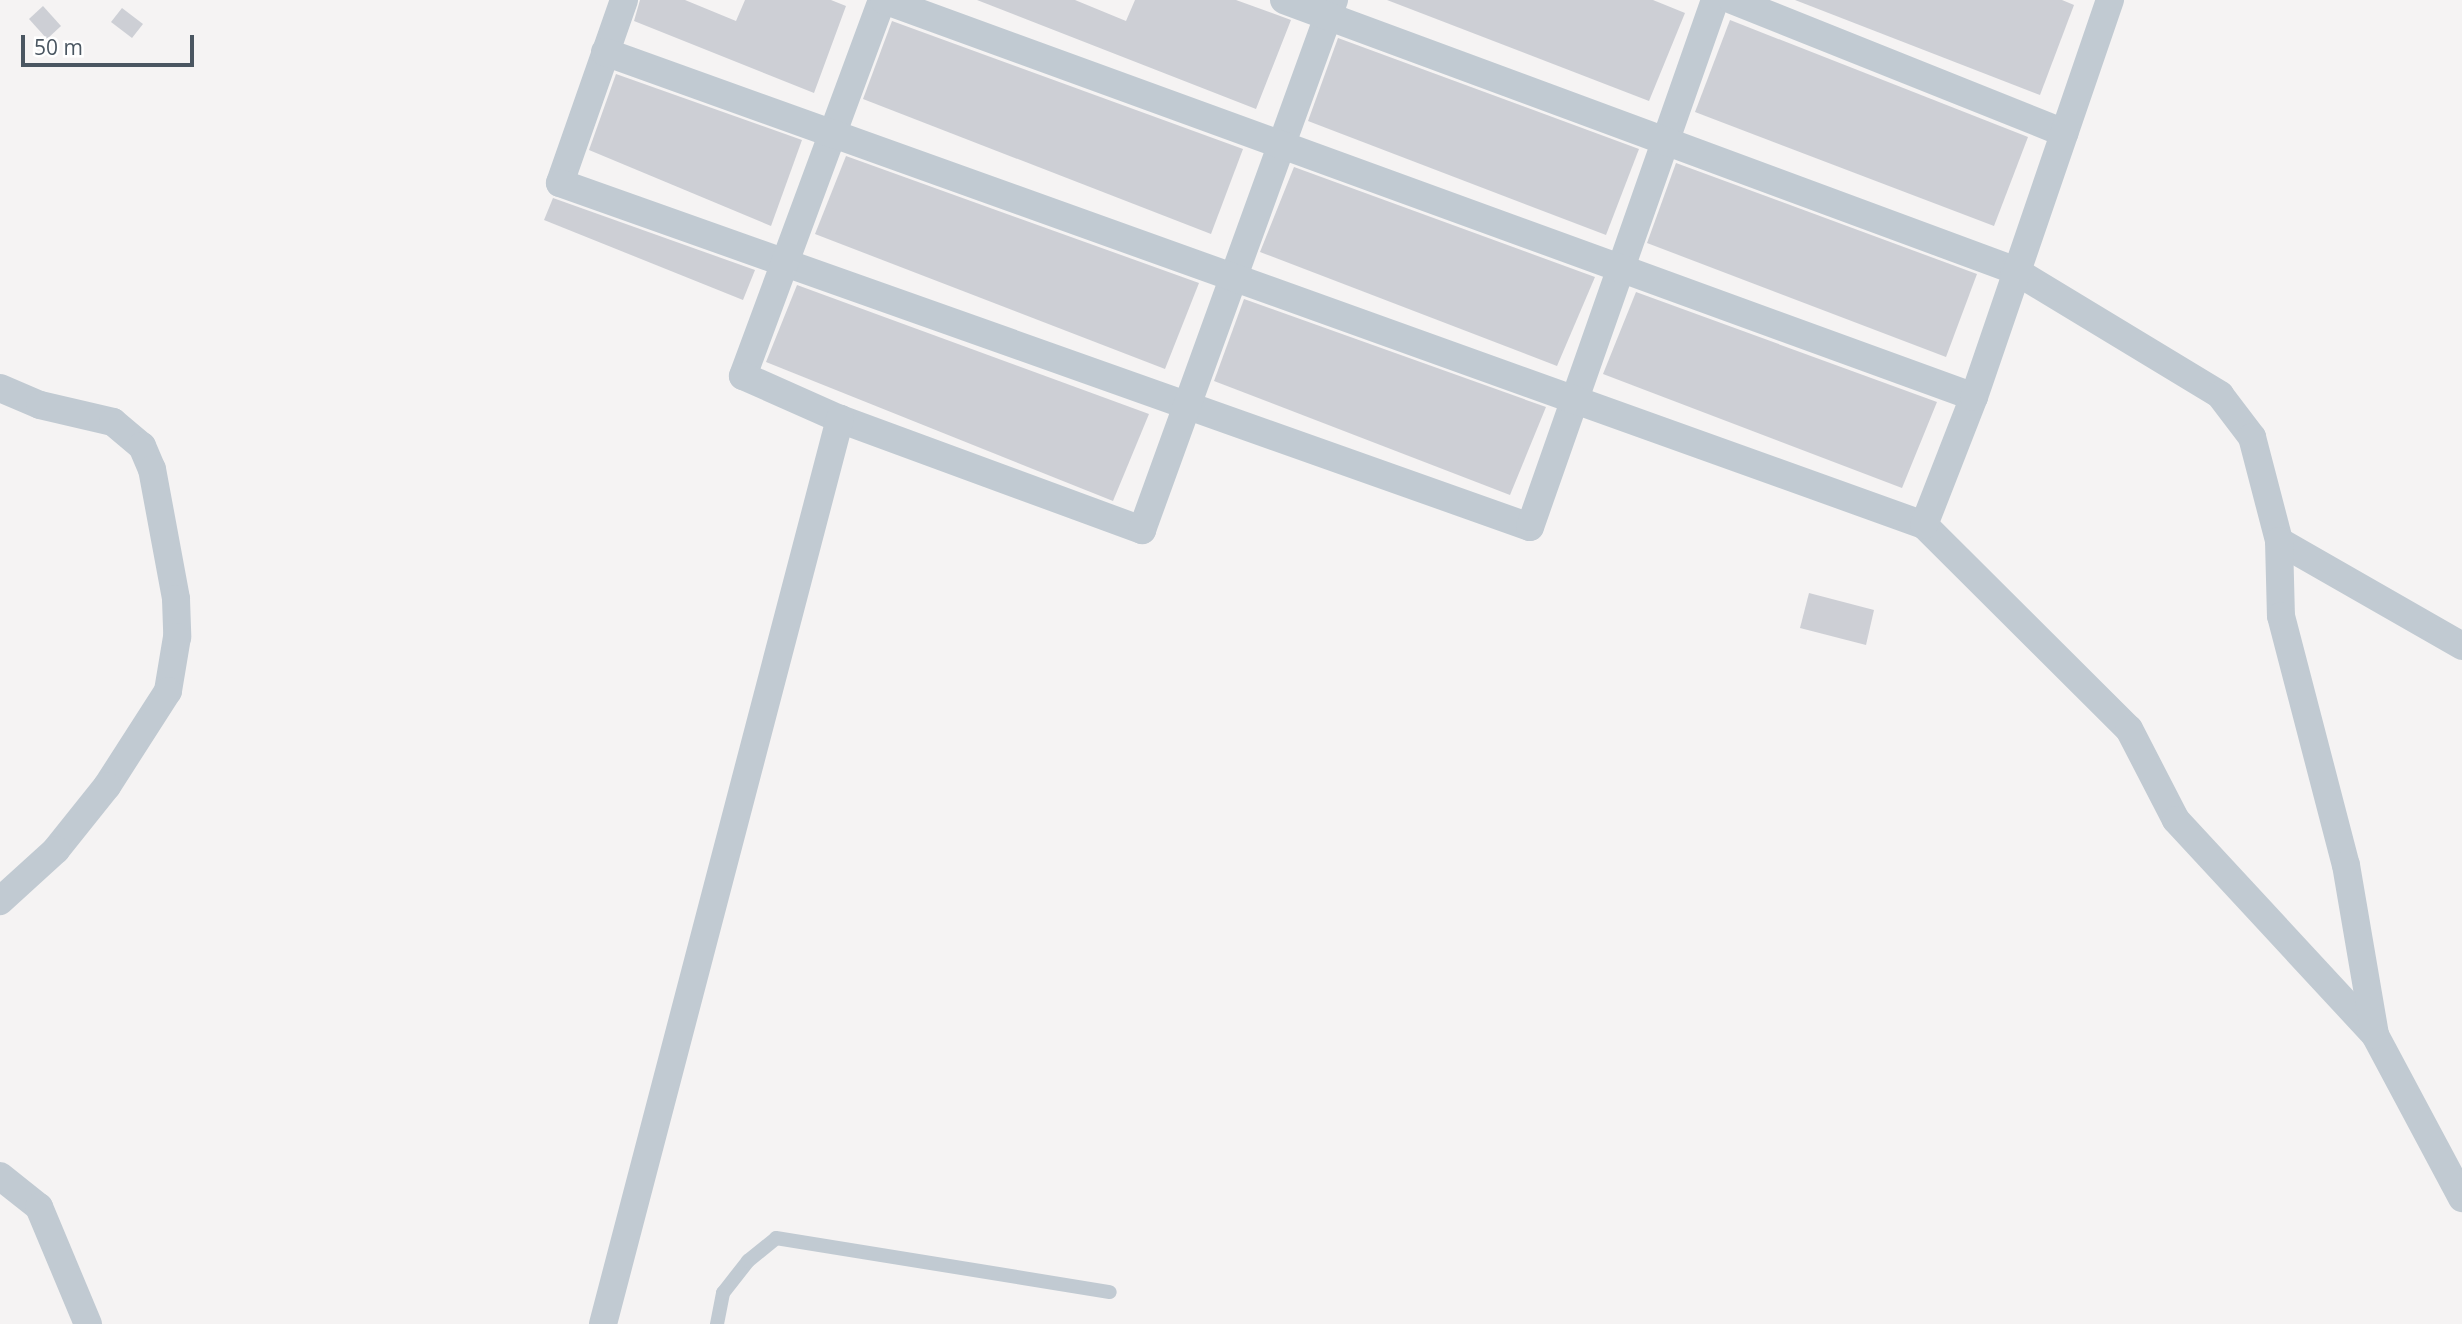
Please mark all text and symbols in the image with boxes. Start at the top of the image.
scale bar [24,21,198,65]
text: 50 m [34,33,83,61]

